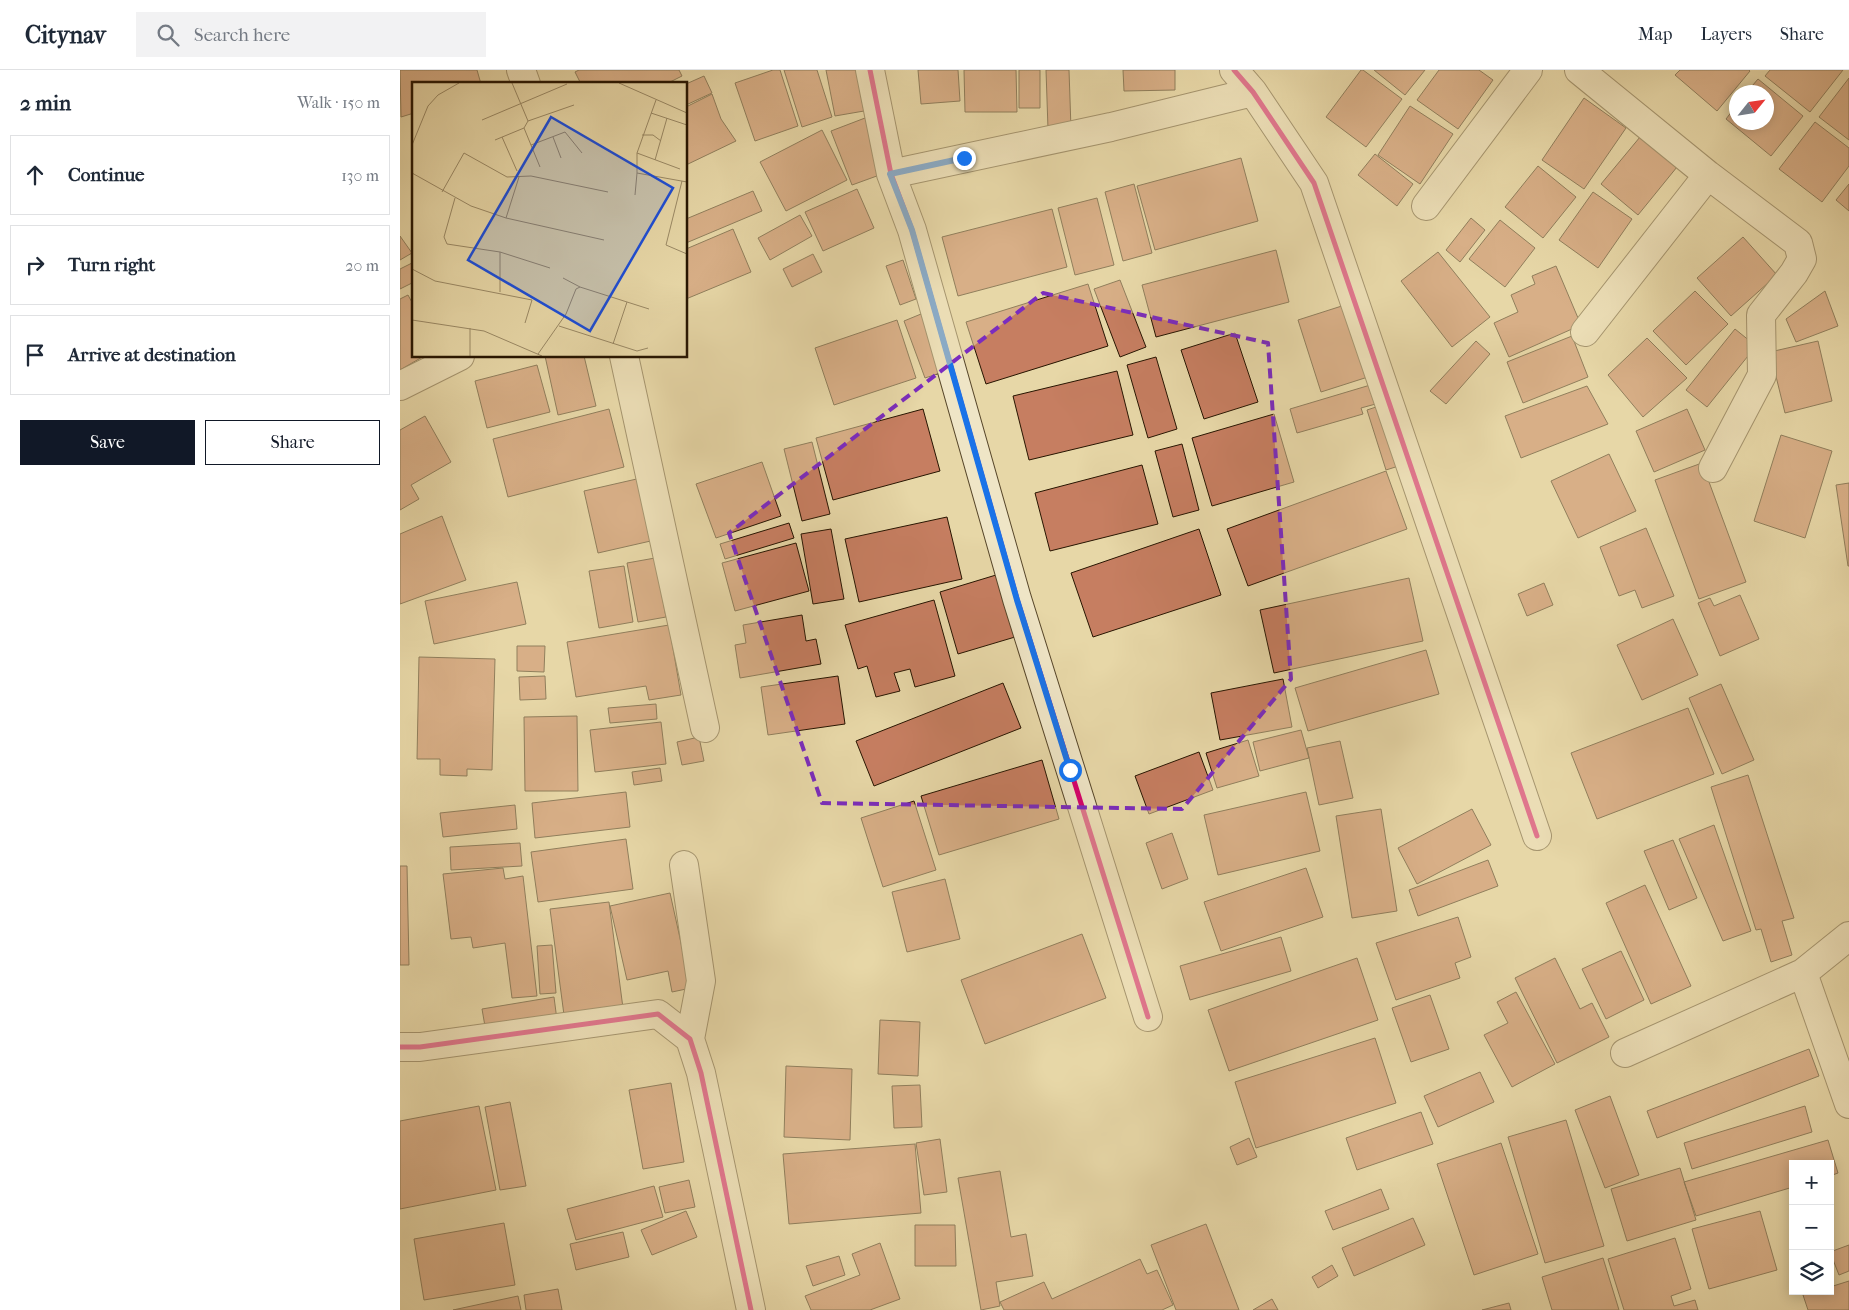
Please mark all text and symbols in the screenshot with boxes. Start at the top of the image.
search box [136,12,486,57]
text: Citynav [25,21,106,49]
icon: search [154,21,182,49]
text: Search here [194,24,290,46]
text: Map [1638,24,1672,45]
text: Layers [1700,24,1752,45]
text: Share [1780,24,1824,45]
inset map [412,82,688,358]
north arrow [1729,85,1774,130]
text: 2 min [20,91,71,115]
text: Walk · 150 m [297,93,380,112]
route end [953,147,976,170]
icon: ahead [21,161,49,189]
text: Continue [68,164,144,186]
text: 130 m [341,166,379,185]
icon: right [21,251,49,279]
text: Turn right [68,254,155,276]
text: 20 m [345,256,379,275]
icon: arrive [21,341,49,369]
text: Arrive at destination [68,344,236,366]
button: Save [20,420,195,465]
button: Share [205,420,380,465]
route start [1059,759,1082,782]
map controls [1789,1160,1834,1295]
button: + [1789,1160,1834,1205]
button: − [1789,1205,1834,1250]
button: layers [1789,1250,1834,1295]

